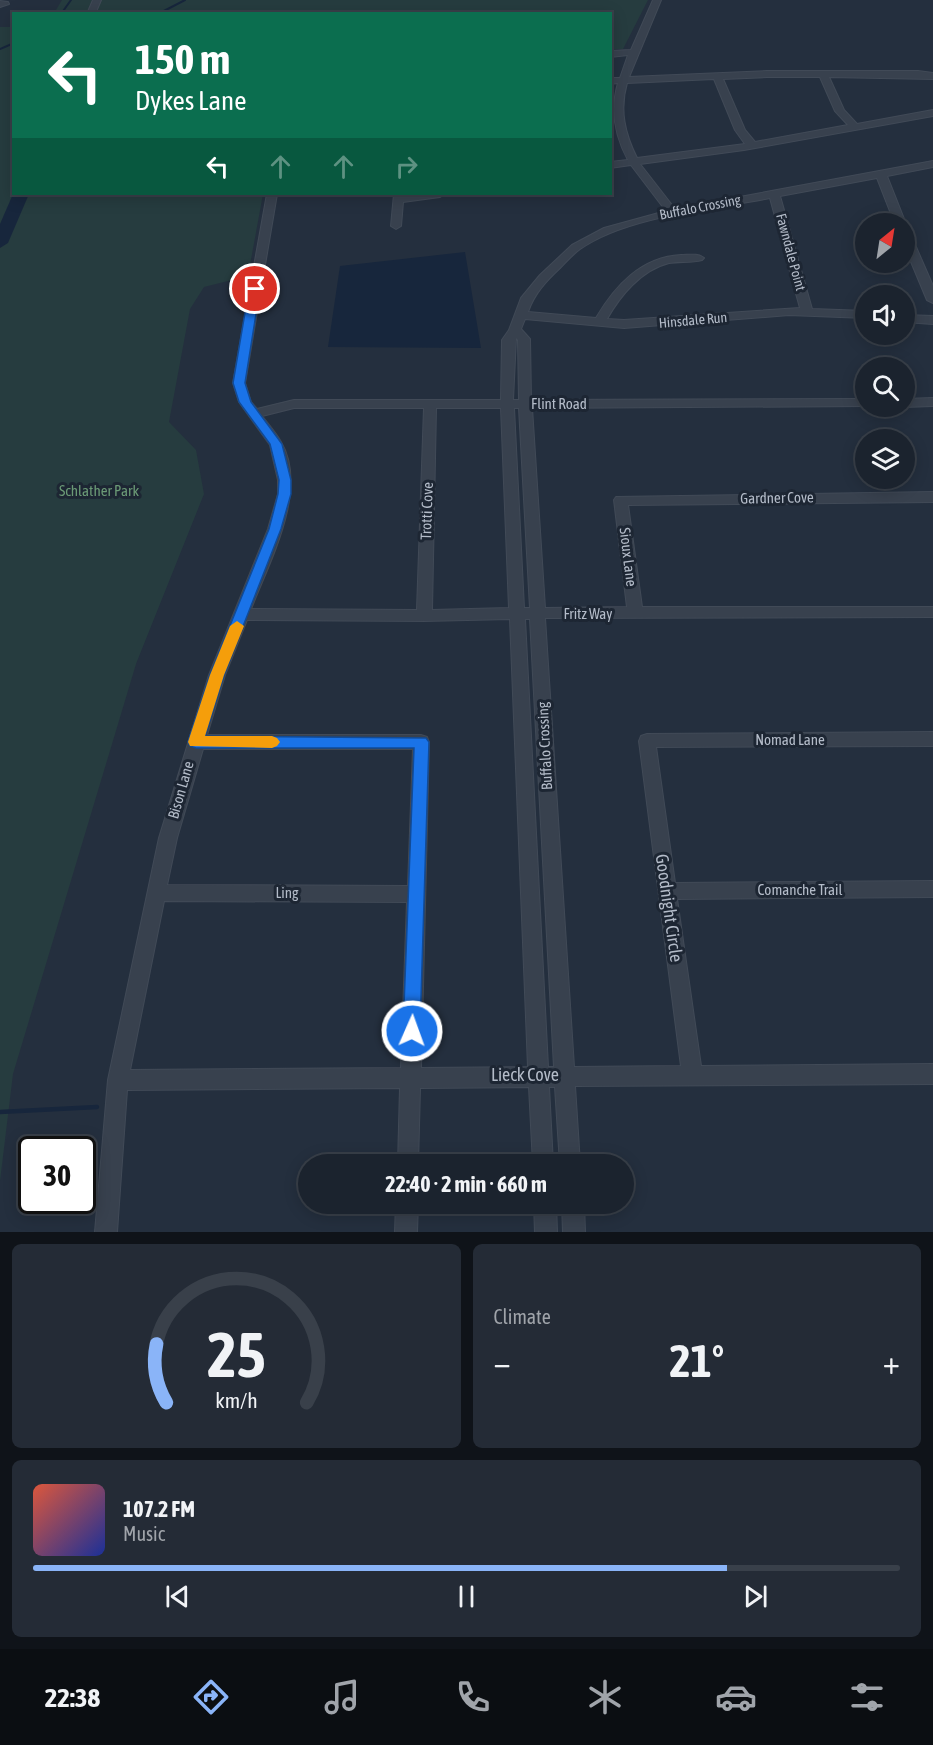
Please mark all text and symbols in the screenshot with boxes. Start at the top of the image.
text: 150 m [135,35,230,83]
icon: left [36,36,114,114]
text: Dykes Lane [135,85,246,116]
icon: left [201,150,234,183]
icon: ahead [264,150,297,183]
icon: ahead [327,150,360,183]
icon: right [390,150,423,183]
street label: Buffalo Crossing [658,191,742,223]
street label: Fawndale Point [773,212,809,292]
north arrow [855,213,915,273]
map controls [855,213,915,489]
pin [229,263,280,314]
icon: arrive [238,272,271,305]
button: sound [855,285,915,345]
street label: Hinsdale Run [658,309,728,331]
button: search [855,357,915,417]
street label: Flint Road [531,395,587,412]
button: layers [855,429,915,489]
park label: Schlather Park [59,482,139,499]
street label: Trotti Cove [417,482,436,540]
street label: Gardner Cove [740,488,814,507]
street label: Sioux Lane [616,527,641,587]
street label: Fritz Way [564,605,612,622]
street label: Buffalo Crossing [534,701,555,791]
street label: Nomad Lane [755,731,825,748]
street label: Bison Lane [164,759,197,821]
street label: Goodnight Circle [652,853,687,963]
street label: Comanche Trail [758,881,842,898]
street label: Ling [276,884,299,901]
position arrow [380,999,444,1063]
street label: Lieck Cove [491,1064,559,1085]
speed limit sign: 30 [18,1136,96,1214]
text: 22:40 · 2 min · 660 m [385,1171,547,1197]
text: Climate [494,1305,551,1328]
text: 25 [207,1319,266,1390]
text: 21° [669,1335,724,1387]
text: − [494,1343,511,1381]
text: + [883,1343,900,1381]
text: km/h [215,1388,258,1413]
text: 107.2 FM [123,1496,195,1522]
text: Music [123,1522,165,1545]
icon: previous [161,1580,194,1613]
icon: pause [450,1580,483,1613]
icon: next [739,1580,772,1613]
icon: directions [190,1676,232,1718]
icon: music [321,1676,363,1718]
icon: phone [452,1676,494,1718]
icon: climate [584,1676,626,1718]
icon: car [715,1676,757,1718]
icon: filters [846,1676,888,1718]
text: 22:38 [45,1682,100,1713]

